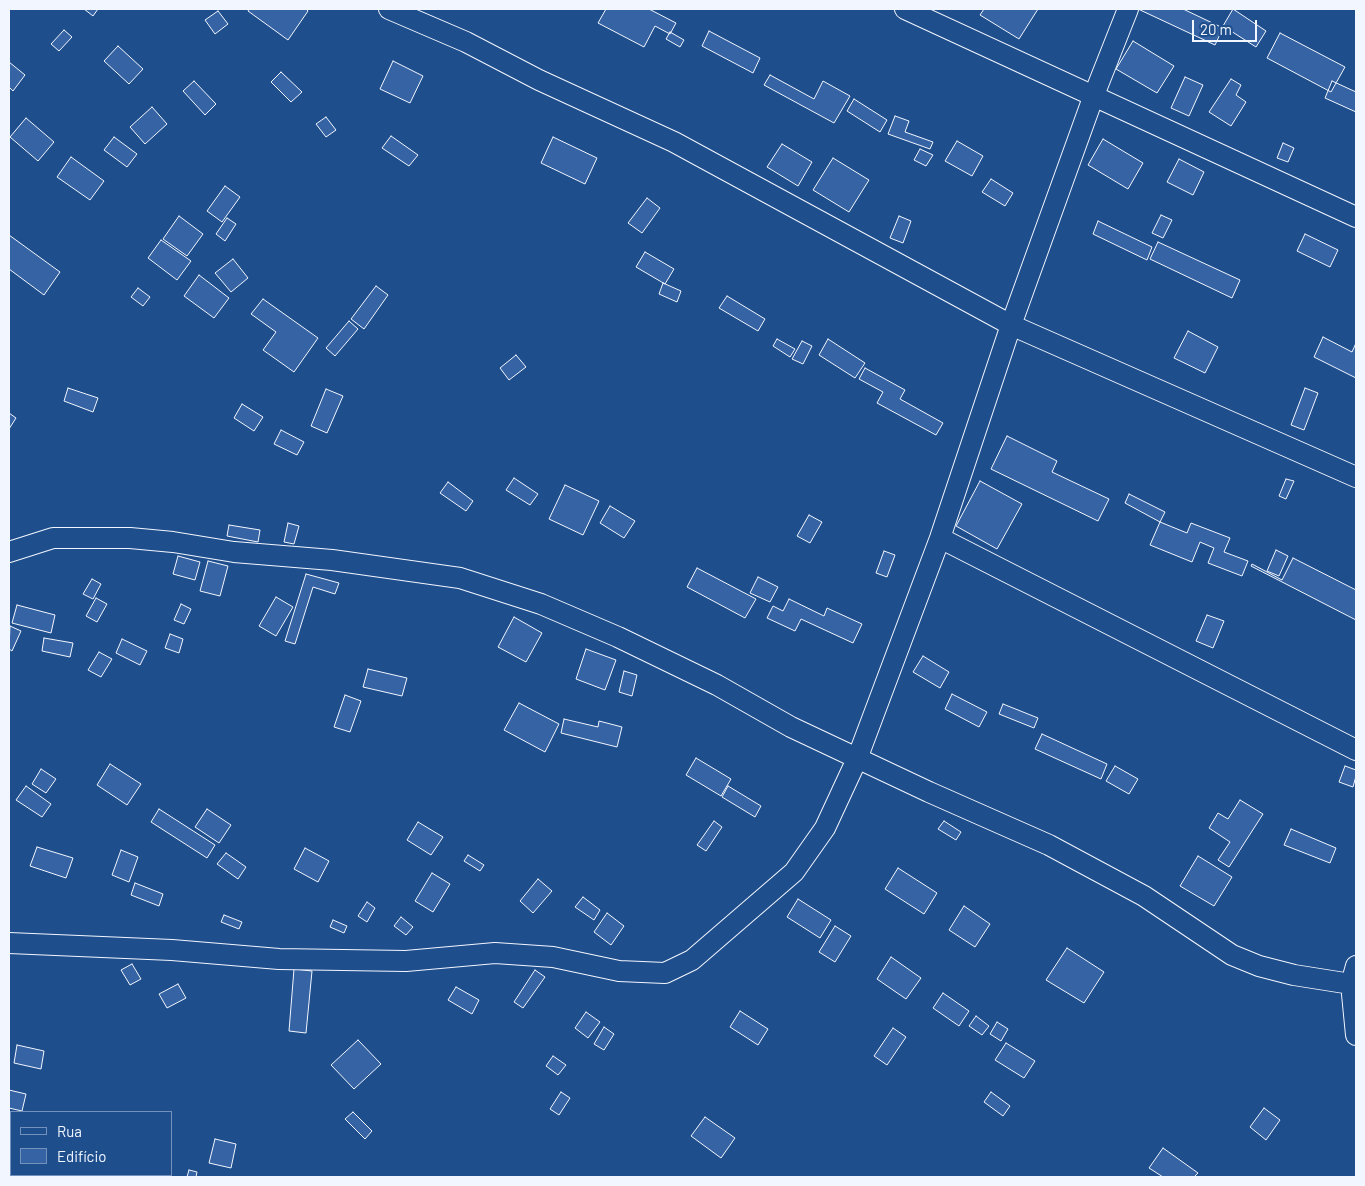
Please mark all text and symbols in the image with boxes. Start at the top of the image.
scale bar [1195,10,1260,42]
text: 20 m [1200,20,1232,38]
legend [10,1111,172,1176]
text: Rua [57,1122,82,1140]
text: Edifício [57,1147,106,1165]

